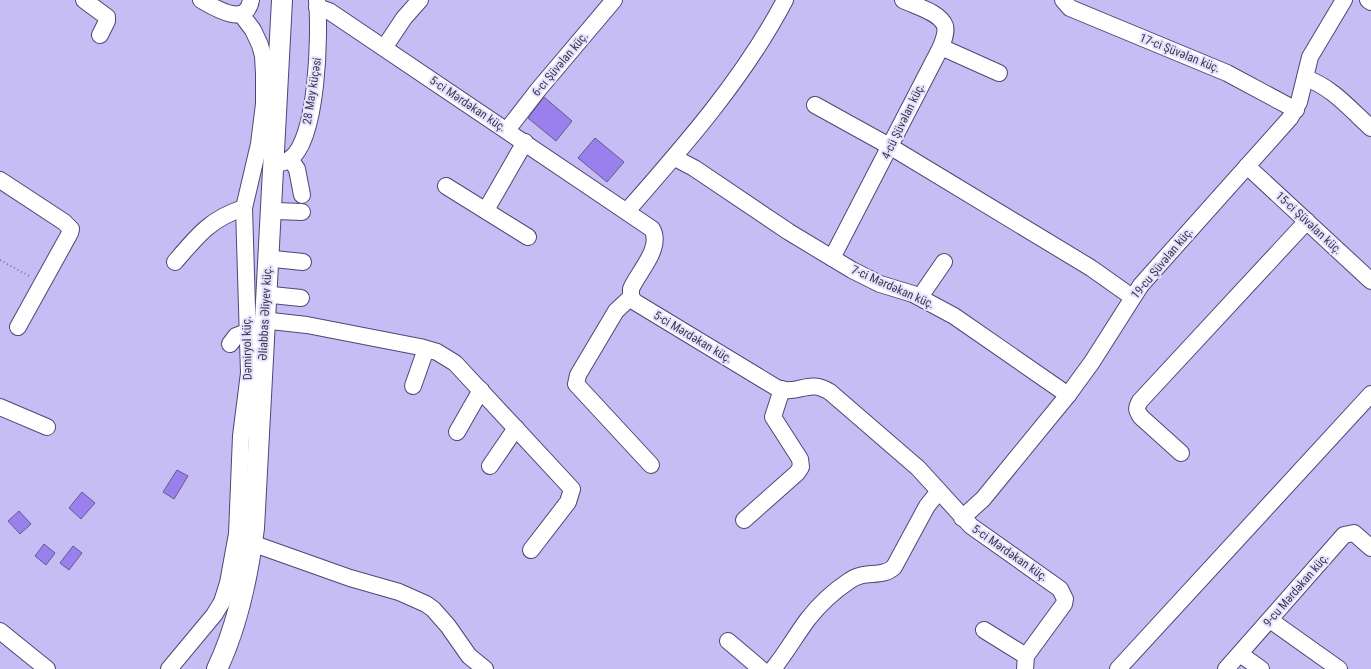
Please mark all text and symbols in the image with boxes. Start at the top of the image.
street label: 6-cı Şüvəlan küç. [529,29,591,99]
street label: 17-ci Şüvəlan küç. [1138,30,1222,76]
street label: 28 May küçəsi [300,56,324,126]
street label: 5-ci Mərdəkan küç. [427,73,509,135]
street label: 4-cü Şüvəlan küç. [879,81,927,161]
street label: 15-ci Şüvəlan küç. [1273,189,1345,257]
street label: 19-cu Şüvəlan küç. [1128,225,1196,301]
street label: 7-ci Mərdəkan küç. [849,262,937,312]
street label: Əliabbas Əliyev küç. [256,265,274,361]
street label: 5-ci Mərdəkan küç. [651,308,735,366]
street label: Dəmiryol küç. [239,316,255,380]
street label: 5-ci Mərdəkan küç. [969,522,1051,584]
street label: 9-cu Mərdəkan küç. [1260,551,1332,629]

